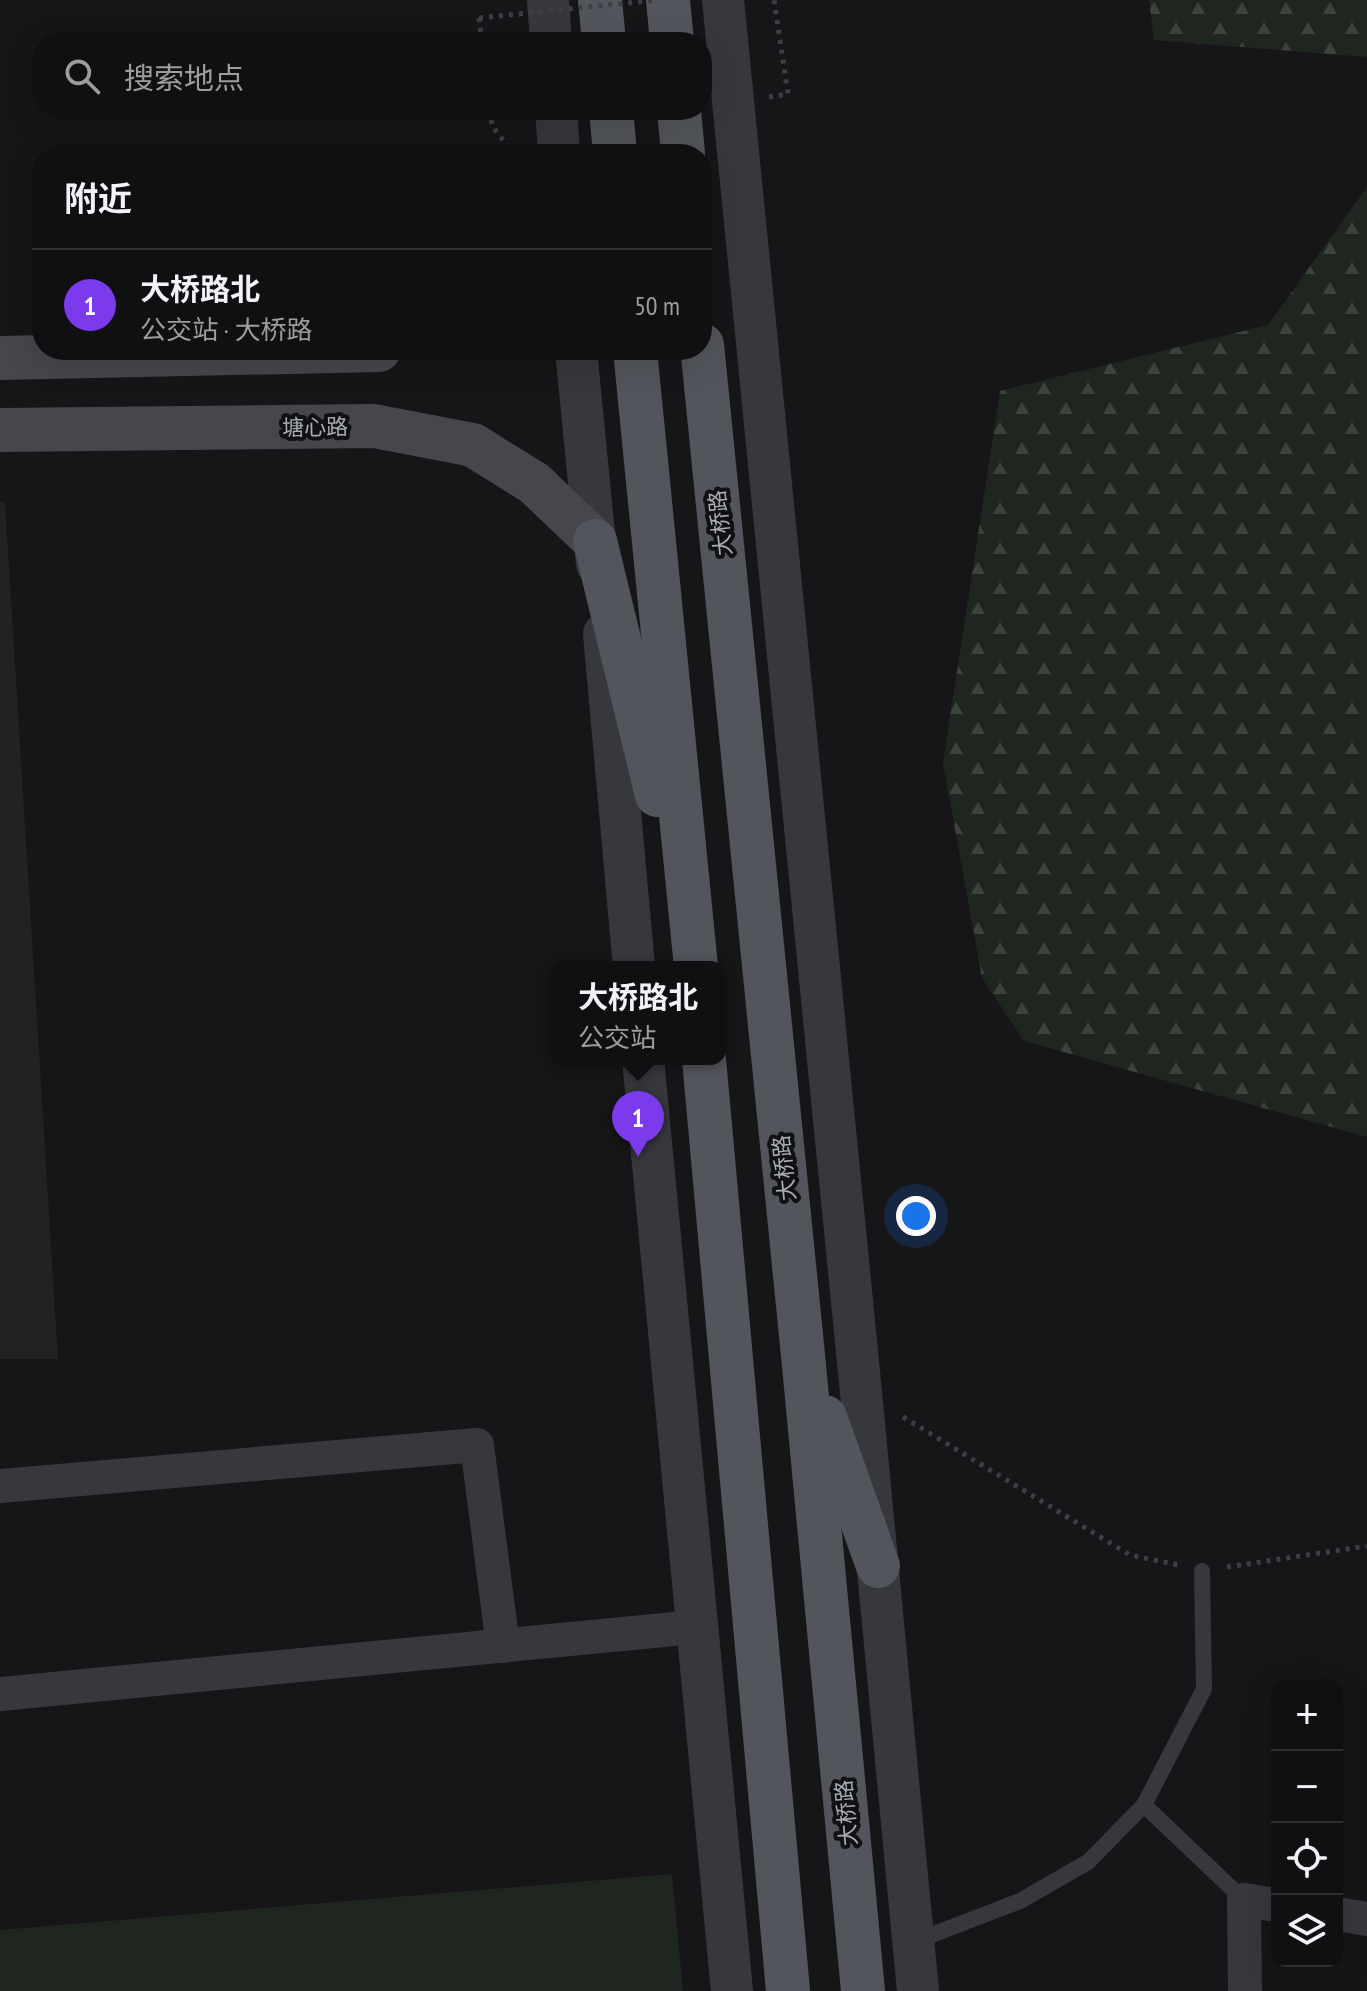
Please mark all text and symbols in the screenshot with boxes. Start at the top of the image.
search box [32,32,712,120]
icon: search [60,54,104,98]
text: 搜索地点 [124,58,244,97]
text: 附近 [64,176,132,220]
text: 大桥路北 [140,269,260,308]
text: 1 [84,289,96,322]
text: 50 m [634,289,680,322]
text: 公交站 · 大桥路 [140,313,313,346]
street label: 塘心路 [282,412,348,442]
street label: 大桥路 [703,489,737,557]
popup [550,961,726,1065]
text: 大桥路北 [578,977,698,1016]
text: 公交站 [578,1021,656,1054]
pin: 1 [612,1091,664,1157]
street label: 大桥路 [767,1134,801,1202]
your location [896,1196,936,1236]
map controls [1271,1679,1343,1967]
button: + [1271,1679,1343,1751]
button: − [1271,1751,1343,1823]
street label: 大桥路 [829,1779,863,1847]
button: locate [1271,1823,1343,1895]
button: layers [1271,1895,1343,1967]

